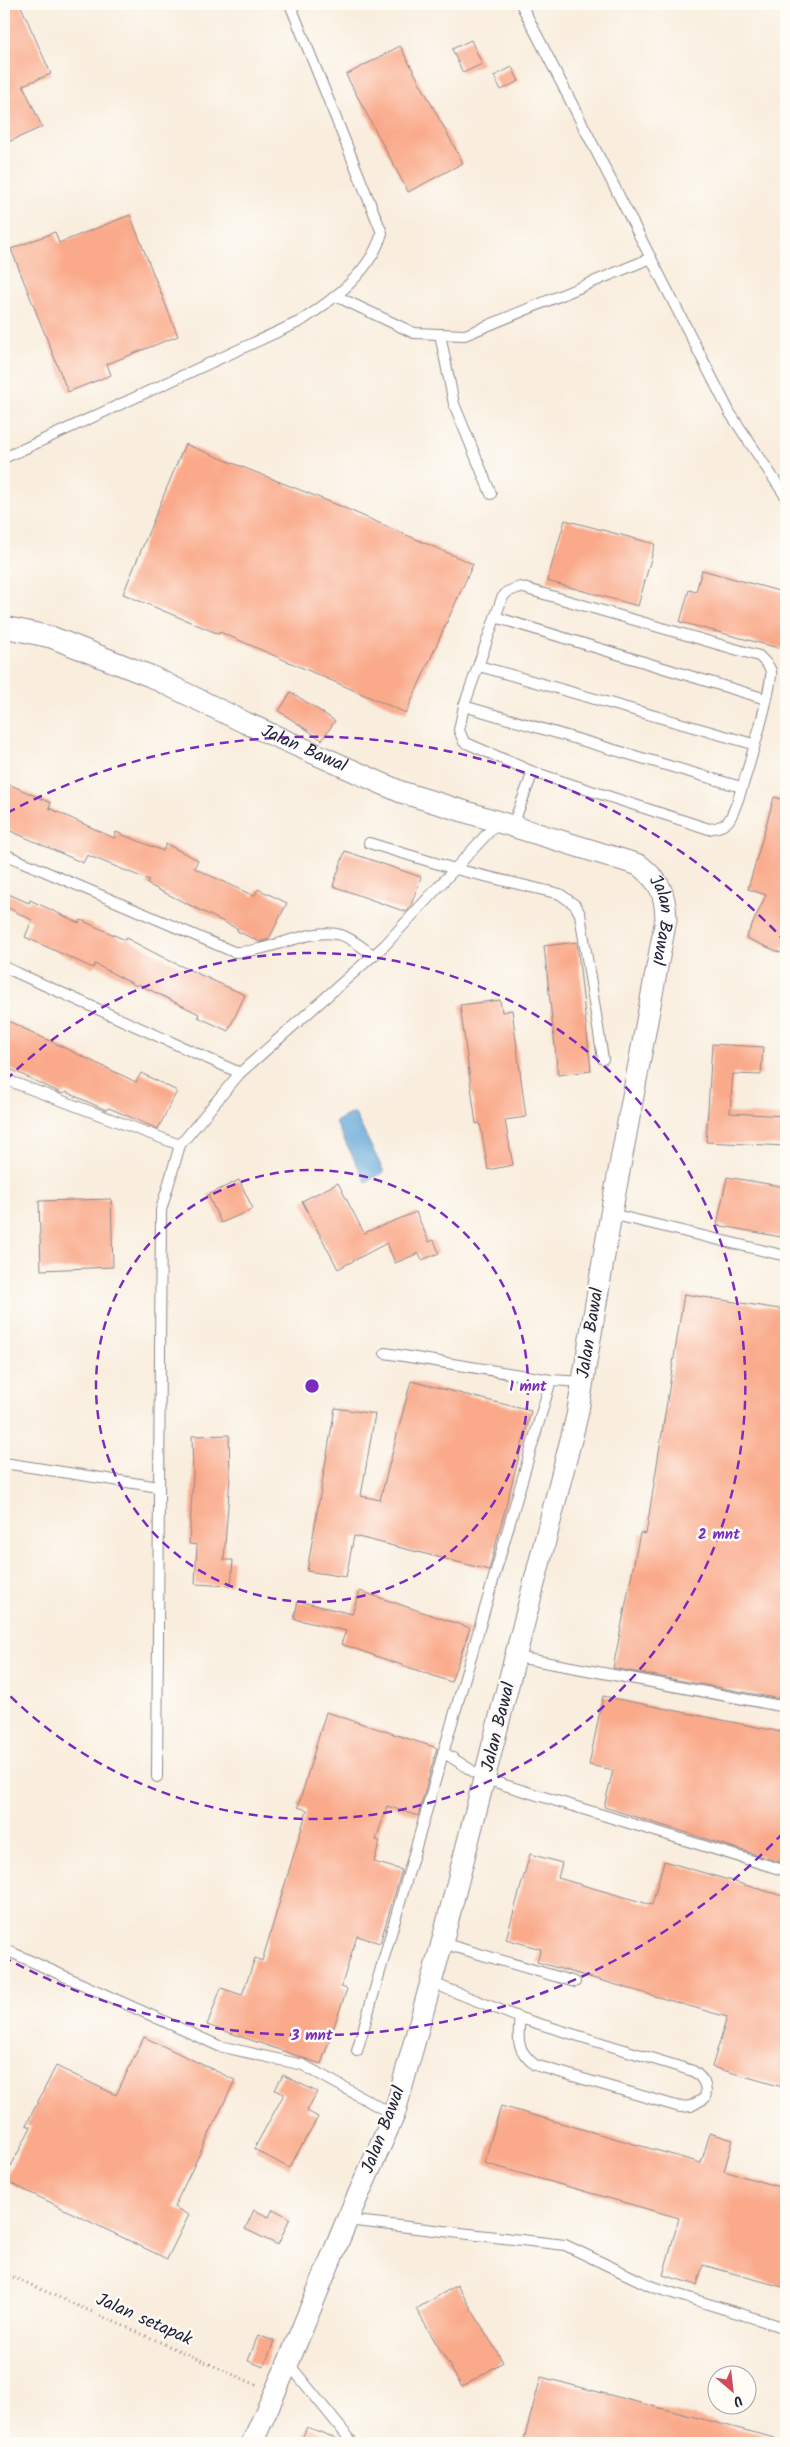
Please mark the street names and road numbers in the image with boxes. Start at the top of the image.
street label: Jalan Bawal [256,717,352,781]
street label: Jalan Bawal [641,868,681,968]
street label: Jalan Bawal [570,1285,613,1380]
street label: Jalan Bawal [474,1679,524,1775]
street label: Jalan Bawal [354,2082,414,2178]
street label: Jalan setapak [91,2286,198,2354]

